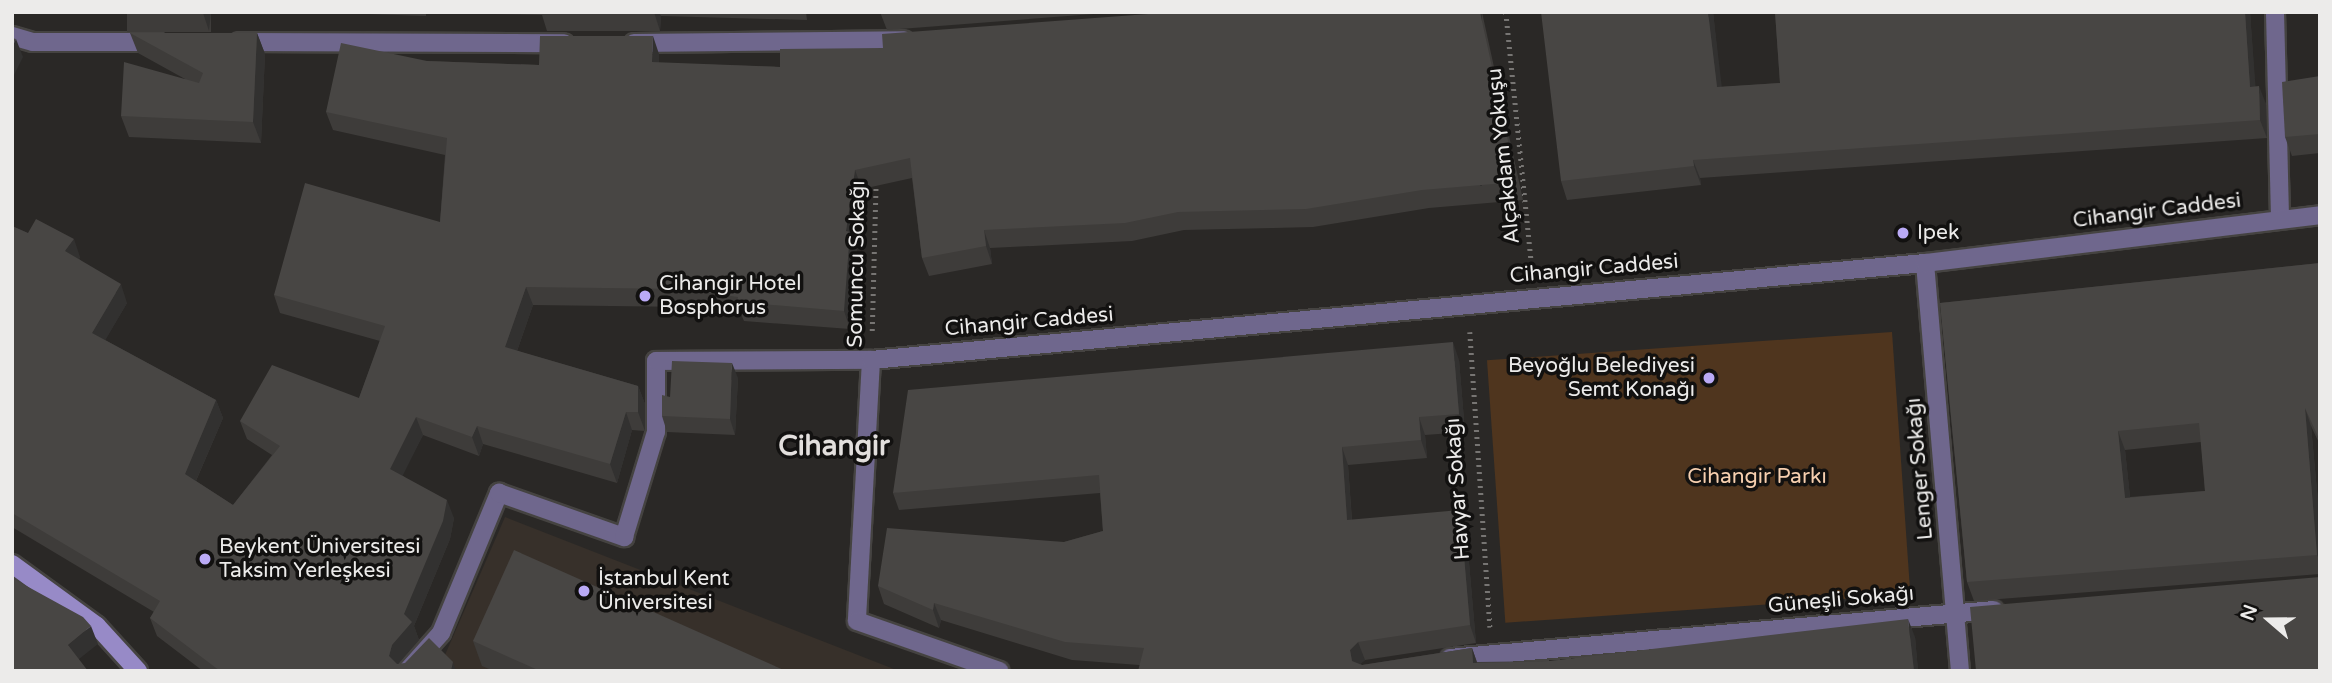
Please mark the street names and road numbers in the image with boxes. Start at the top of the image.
street label: Alçakdam Yokuşu [1482,67,1526,245]
street label: Somuncu Sokağı [843,180,871,348]
street label: Cihangir Caddesi [2071,188,2243,234]
street label: Cihangir Caddesi [1509,249,1679,289]
street label: Cihangir Caddesi [944,302,1114,342]
street label: Lenger Sokağı [1901,397,1939,541]
street label: Havyar Sokağı [1440,417,1476,561]
street label: Güneşli Sokağı [1767,581,1915,619]

